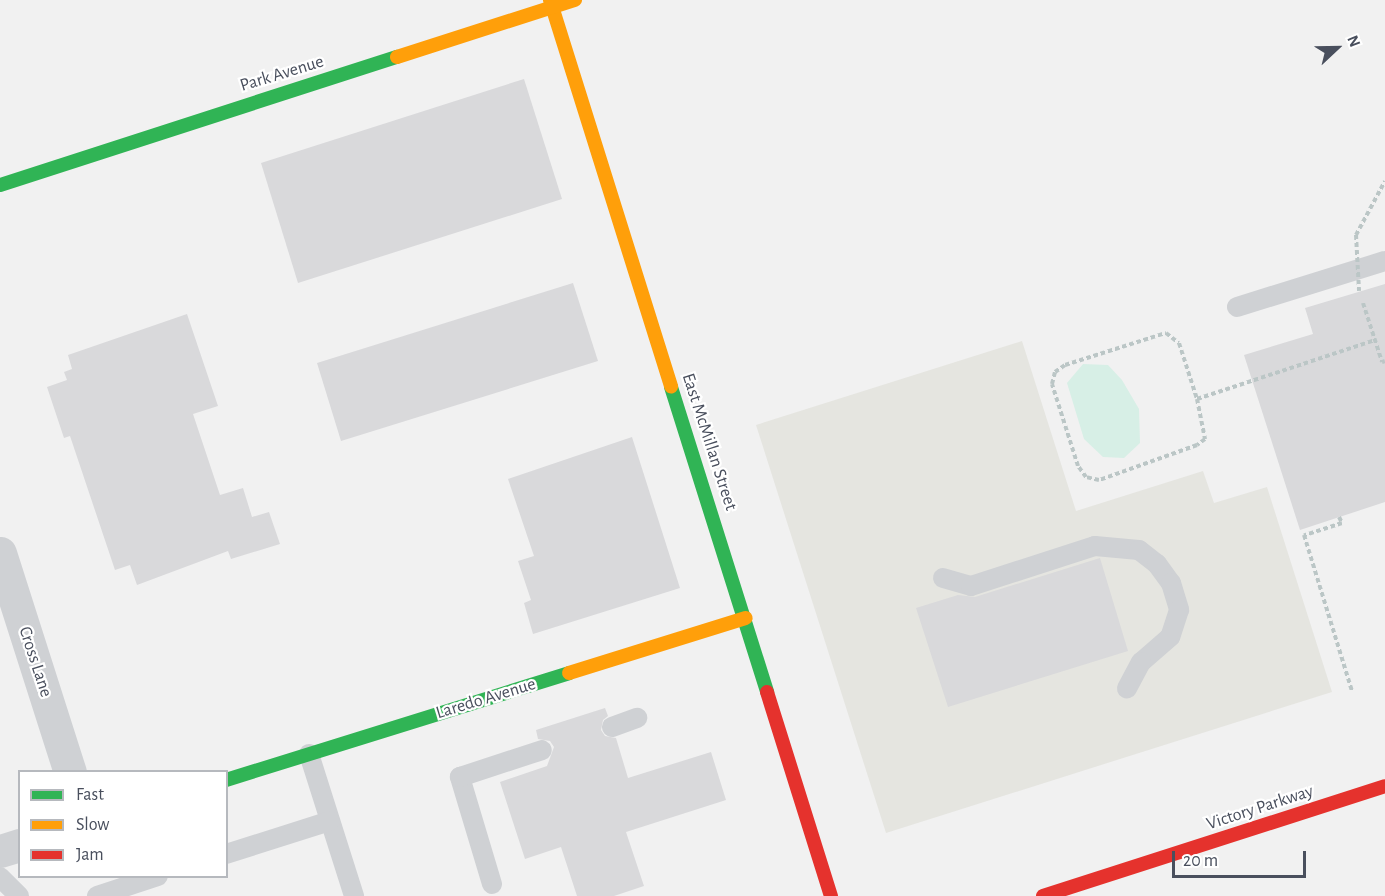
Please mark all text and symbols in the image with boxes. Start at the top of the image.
north arrow [1307,18,1367,78]
text: N [1344,33,1363,49]
street label: Park Avenue [237,51,327,97]
street label: East McMillan Street [677,371,741,513]
street label: Cross Lane [13,624,57,700]
street label: Laredo Avenue [433,674,539,724]
legend [18,770,228,878]
street label: Victory Parkway [1204,781,1316,835]
text: Fast [76,786,104,804]
text: Slow [76,816,109,834]
scale bar [1175,839,1308,877]
text: Jam [76,846,104,864]
text: 20 m [1183,852,1218,870]

